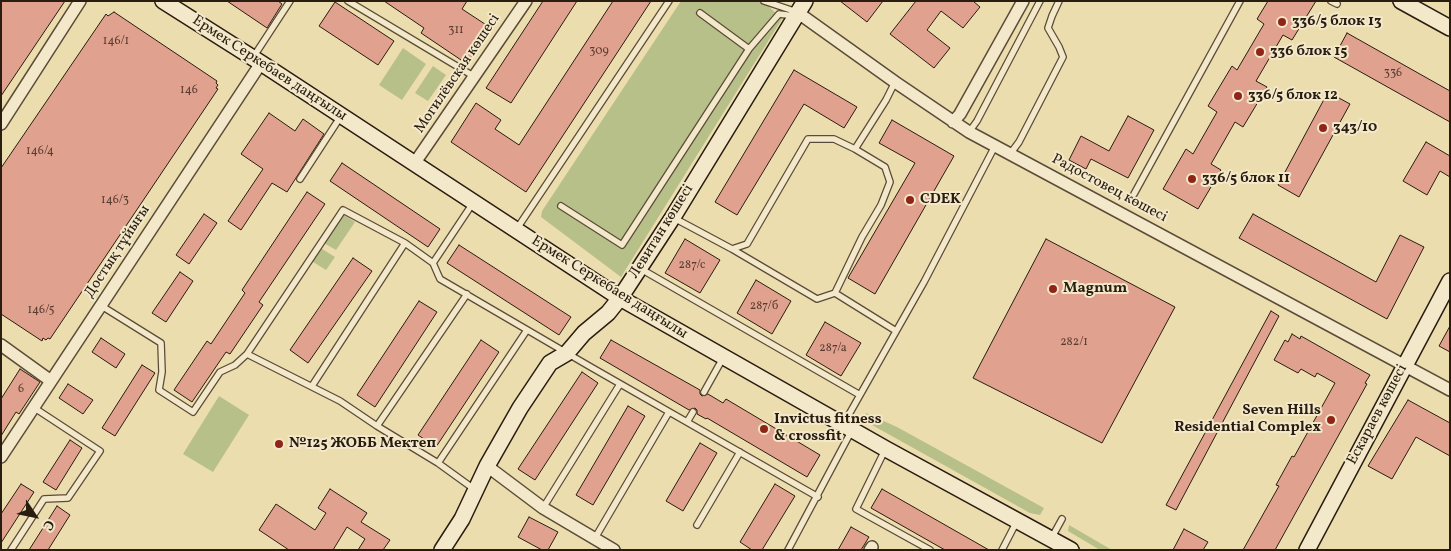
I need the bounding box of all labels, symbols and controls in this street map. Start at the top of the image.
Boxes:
street label: Могилёвская көшесі [411,11,505,137]
street label: Ермек Серкебаев даңғылы [188,12,350,126]
place label: 336/5 блок 13 [1292,13,1382,31]
marker: 336/5 блок 13 [1276,16,1288,28]
house number: 311 [448,24,464,38]
house number: 146/1 [103,35,129,49]
place label: 336 блок 15 [1270,43,1347,61]
house number: 309 [589,45,609,59]
marker: 336 блок 15 [1254,46,1266,58]
house number: 336 [1384,67,1402,81]
house number: 146 [180,84,198,98]
place label: 336/5 блок 12 [1248,87,1338,105]
marker: 336/5 блок 12 [1232,90,1244,102]
place label: 343/10 [1333,119,1377,137]
marker: 343/10 [1317,122,1329,134]
house number: 146/4 [26,145,54,159]
street label: Радостовец көшесі [1048,151,1170,227]
place label: 336/5 блок 11 [1202,170,1290,188]
marker: 336/5 блок 11 [1186,173,1198,185]
street label: Левитан көшесі [626,182,698,282]
place label: CDEK [920,191,961,209]
house number: 146/3 [101,194,129,208]
marker: CDEK [904,194,916,206]
street label: Достық тұйығы [81,202,155,302]
street label: Ермек Серкебаев даңғылы [528,232,690,344]
house number: 287/с [679,259,705,273]
place label: Magnum [1063,280,1127,298]
marker: Magnum [1047,283,1059,295]
house number: 287/б [750,300,778,314]
house number: 146/5 [27,304,55,318]
house number: 282/1 [1060,336,1088,350]
house number: 287/а [819,342,847,356]
street label: Ескараев көшесі [1344,362,1412,468]
house number: 6 [18,383,24,397]
place label: Seven Hills Residential Complex [1174,402,1321,437]
place label: Invictus fitness & crossfit [774,411,882,446]
marker: Seven Hills Residential Complex [1325,414,1337,426]
marker: Invictus fitness & crossfit [758,423,770,435]
place label: №125 ЖОББ Мектеп [289,435,436,453]
marker: №125 ЖОББ Мектеп [273,438,285,450]
north arrow [10,491,60,541]
text: С [37,516,58,534]

